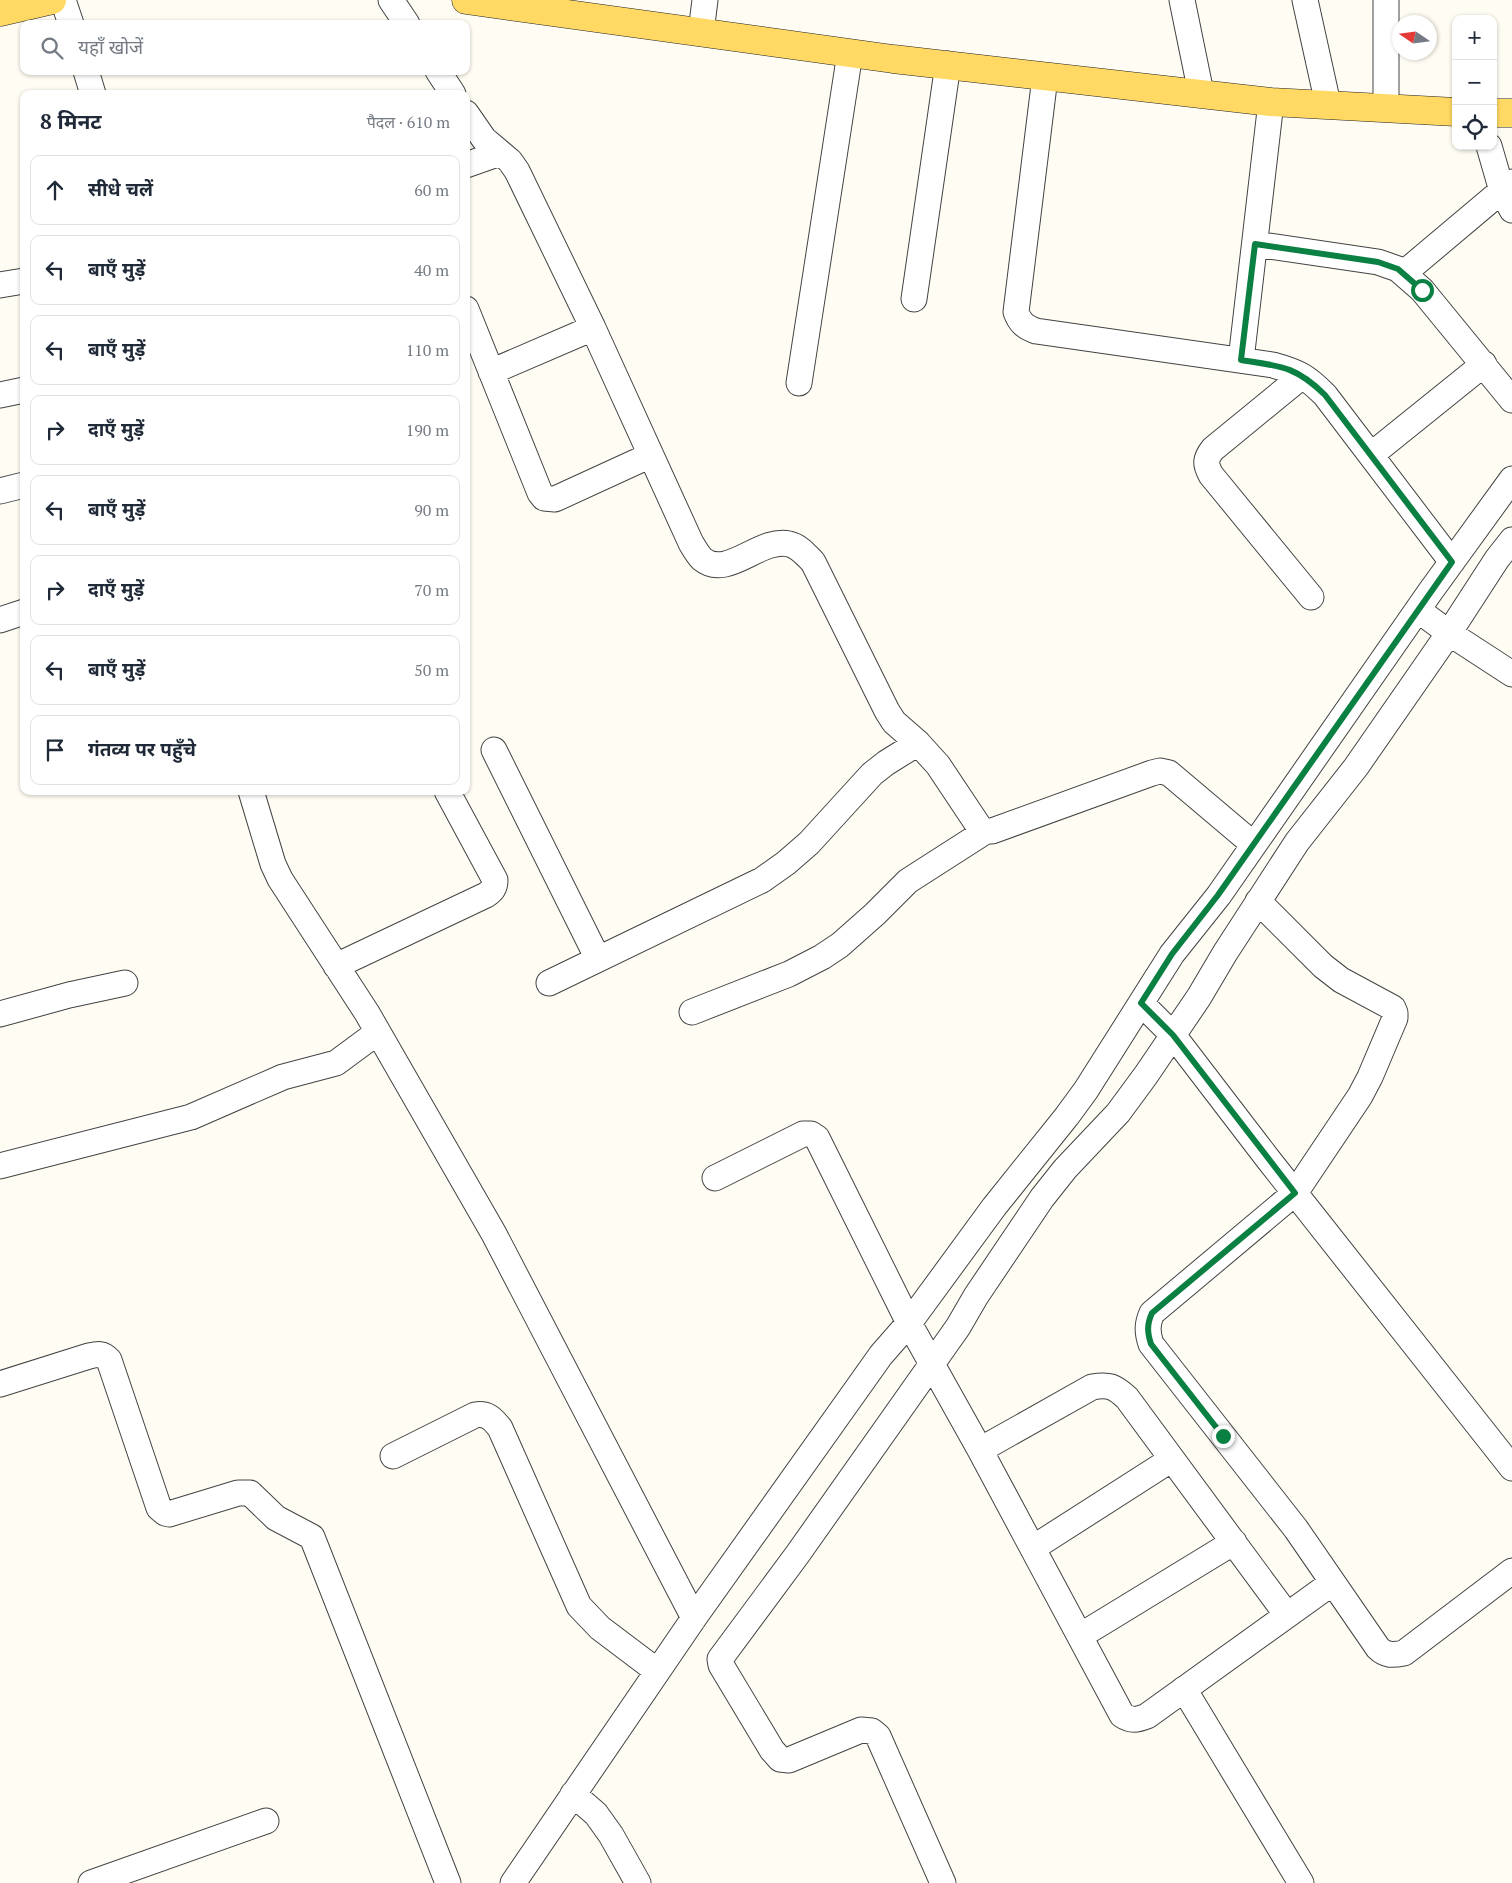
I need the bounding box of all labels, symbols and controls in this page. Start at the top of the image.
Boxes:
north arrow [1392,15,1437,60]
map controls [1452,15,1497,150]
button: + [1452,15,1497,60]
search box [20,20,470,75]
icon: search [38,34,66,62]
text: यहाँ खोजें [78,34,143,59]
button: − [1452,60,1497,105]
button: locate [1452,105,1497,150]
text: 8 मिनट [40,107,102,135]
text: पैदल · 610 m [367,111,450,133]
icon: ahead [41,176,69,204]
text: सीधे चलें [88,176,153,201]
text: 60 m [414,179,449,201]
icon: left [41,256,69,284]
text: बाएँ मुड़ें [88,256,145,281]
text: 40 m [414,259,449,281]
route start [1411,279,1434,302]
icon: left [41,336,69,364]
text: बाएँ मुड़ें [88,336,145,361]
text: 110 m [406,339,449,361]
icon: right [41,416,69,444]
text: दाएँ मुड़ें [88,416,144,441]
text: 190 m [406,419,449,441]
icon: left [41,496,69,524]
text: बाएँ मुड़ें [88,496,145,521]
text: 90 m [414,499,449,521]
icon: right [41,576,69,604]
text: दाएँ मुड़ें [88,576,144,601]
text: 70 m [414,579,449,601]
icon: left [41,656,69,684]
text: बाएँ मुड़ें [88,656,145,681]
text: 50 m [414,659,449,681]
icon: arrive [41,736,69,764]
text: गंतव्य पर पहुँचे [88,736,196,761]
route end [1212,1425,1235,1448]

